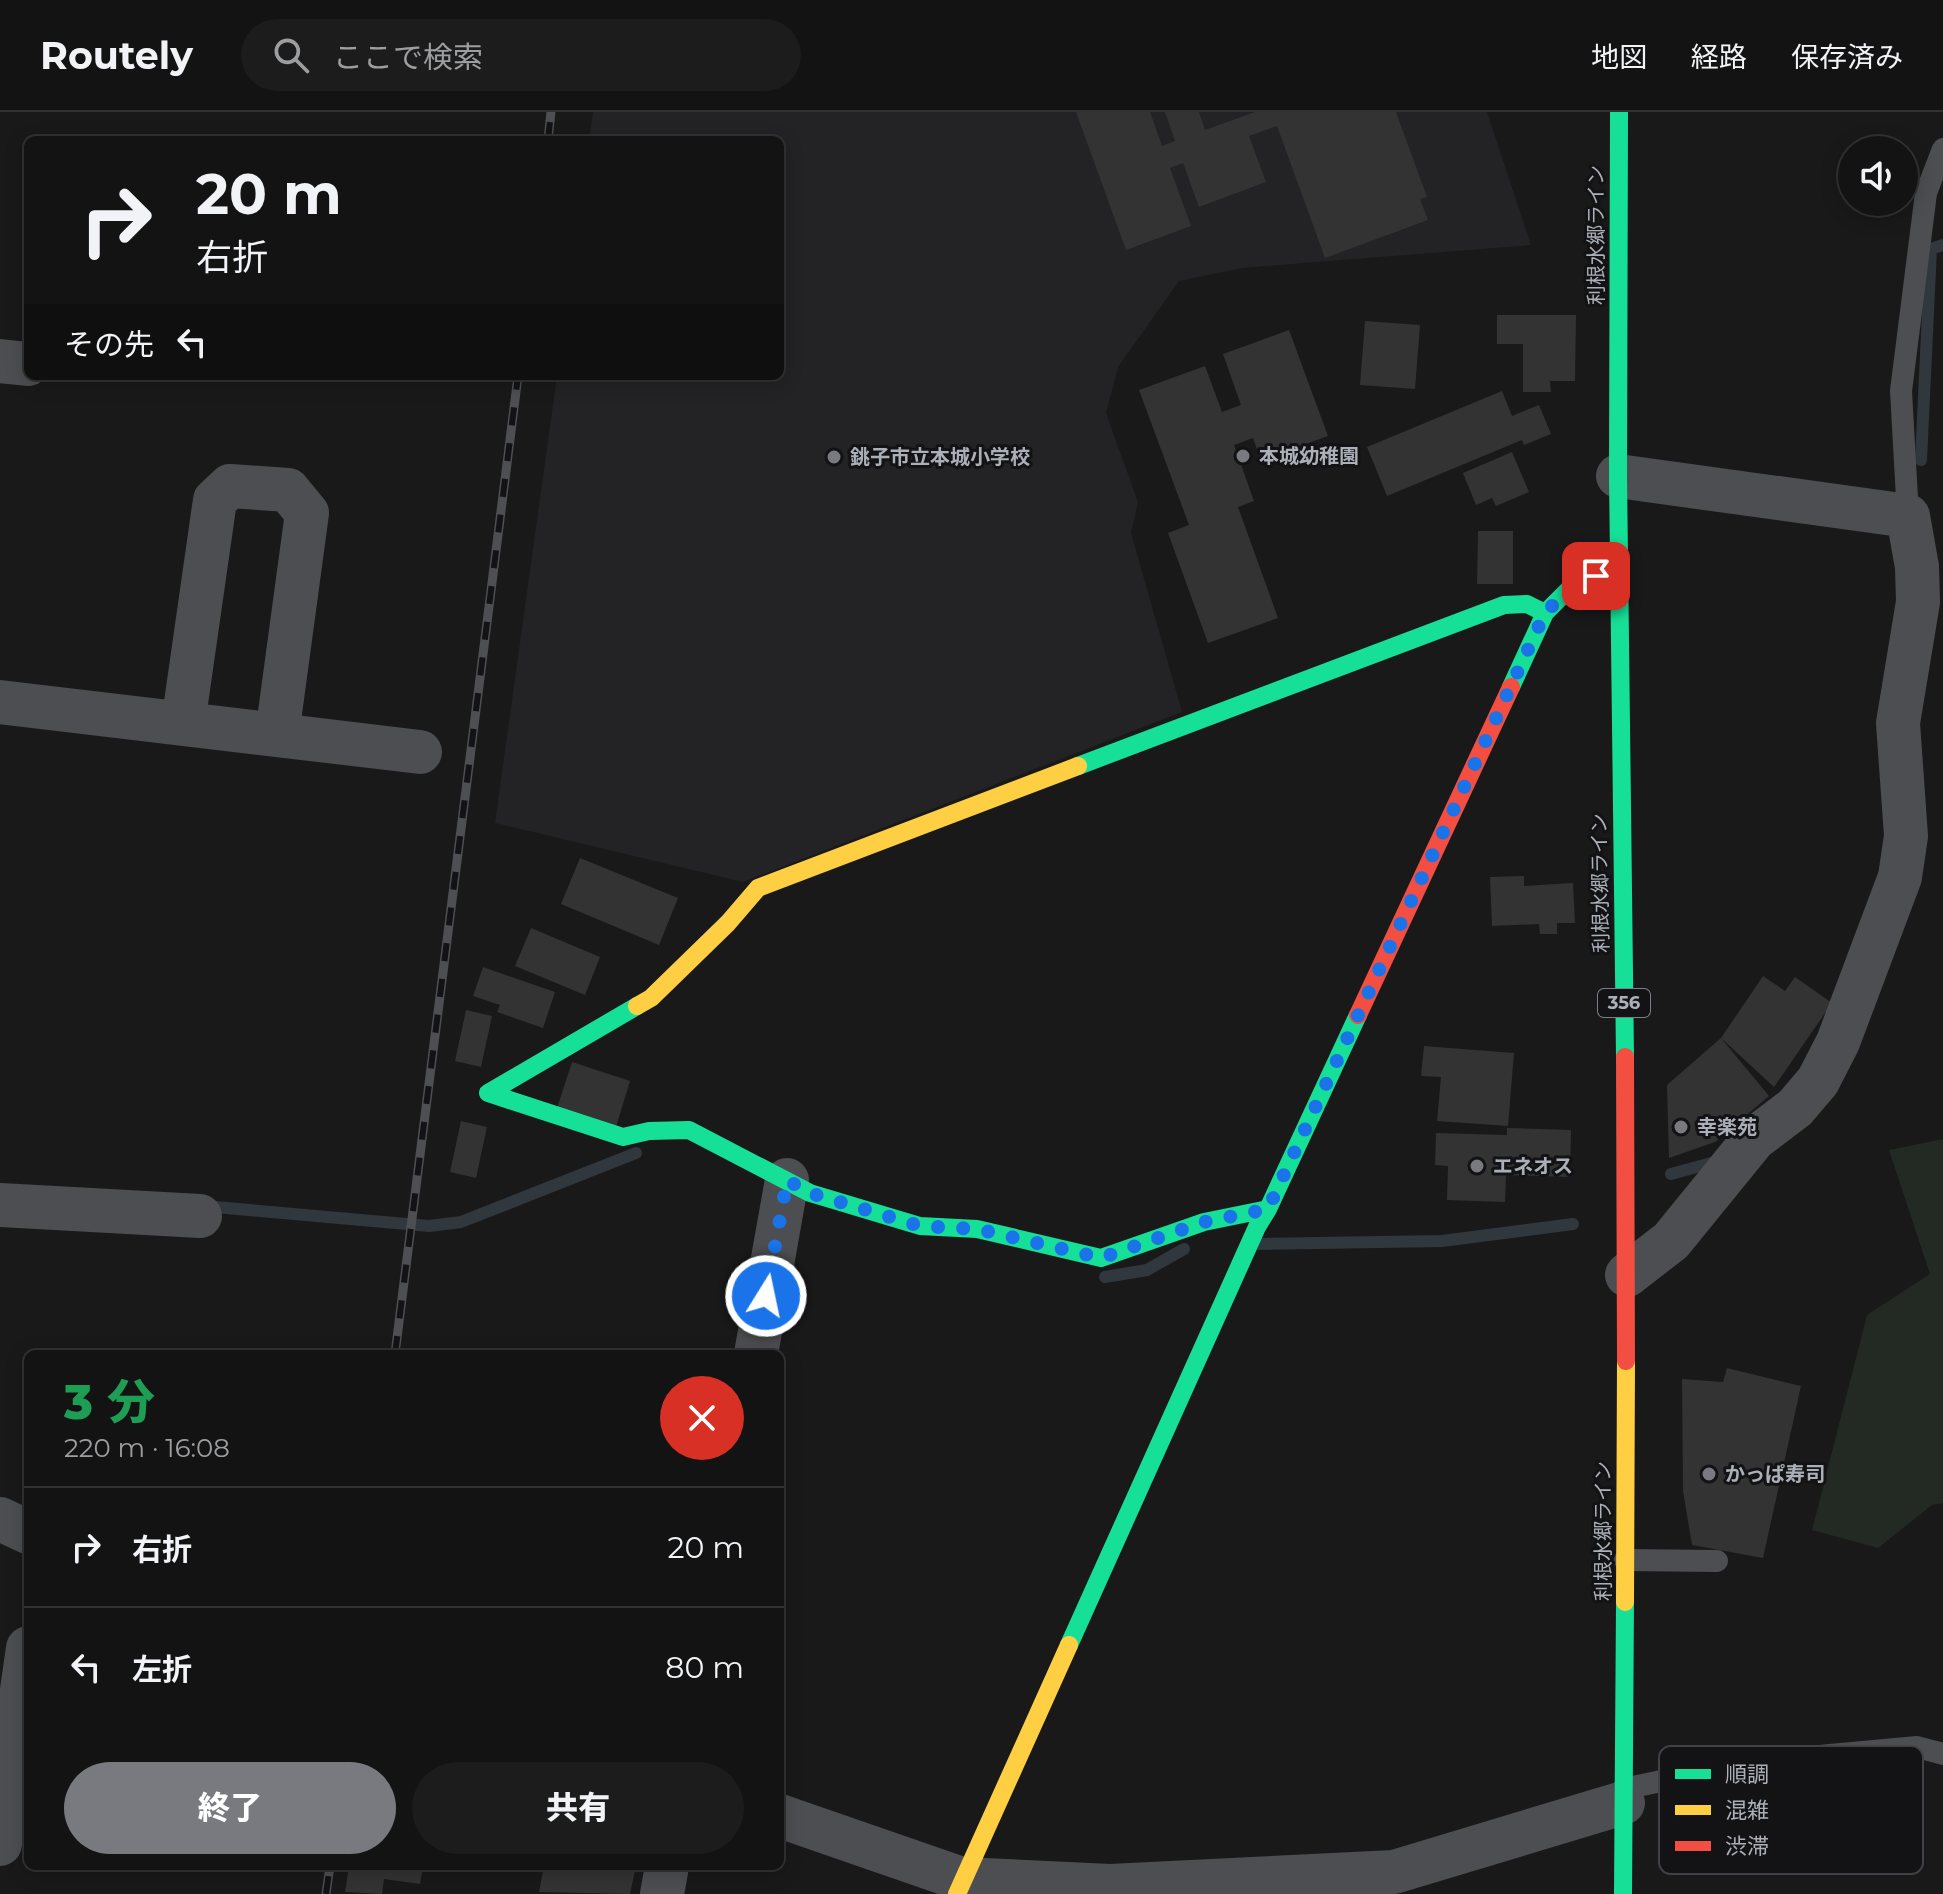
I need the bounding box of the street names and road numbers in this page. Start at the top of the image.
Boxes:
street label: 利根水郷ライン [1584,165,1608,305]
street label: 利根水郷ライン [1587,813,1613,953]
road number: 356 [1598,989,1650,1017]
street label: 利根水郷ライン [1591,1461,1615,1601]

